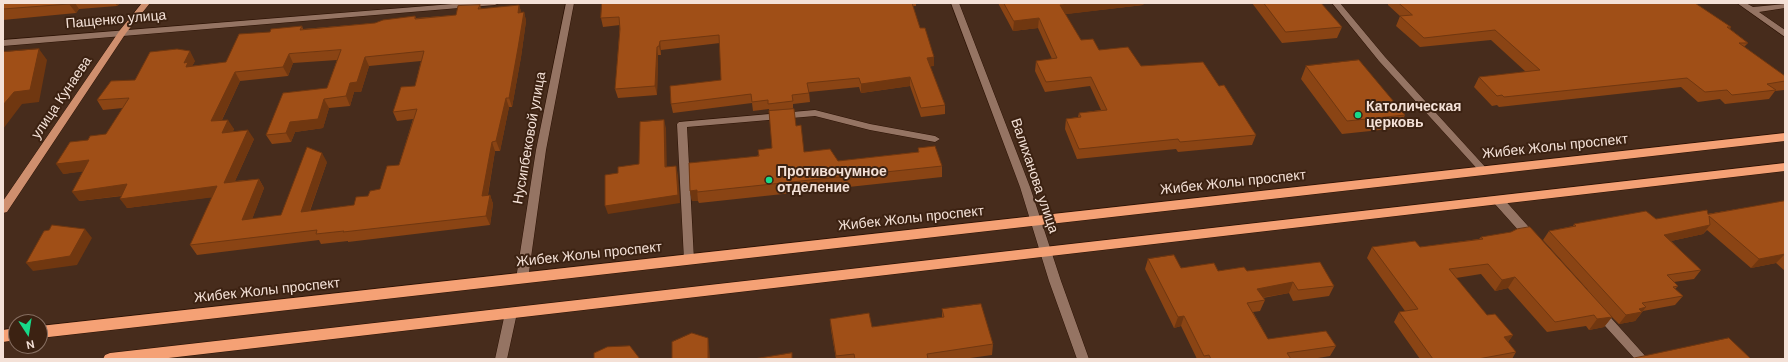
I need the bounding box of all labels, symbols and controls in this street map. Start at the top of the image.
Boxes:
street label: Пащенко улица [65,7,167,33]
street label: улица Кунаева [28,54,96,142]
street label: Нусипбековой улица [510,70,550,206]
place label: Католическая церковь [1366,99,1461,132]
marker: Католическая церковь [1353,110,1363,120]
street label: Валиханова улица [1006,116,1062,236]
street label: Жибек Жолы проспект [1481,131,1629,163]
place label: Противочумное отделение [777,164,887,196]
street label: Жибек Жолы проспект [1159,167,1307,199]
marker: Противочумное отделение [764,175,774,185]
street label: Жибек Жолы проспект [837,203,985,235]
street label: Жибек Жолы проспект [515,239,663,271]
street label: Жибек Жолы проспект [193,275,341,307]
north arrow [8,314,48,354]
text: N [25,337,36,352]

